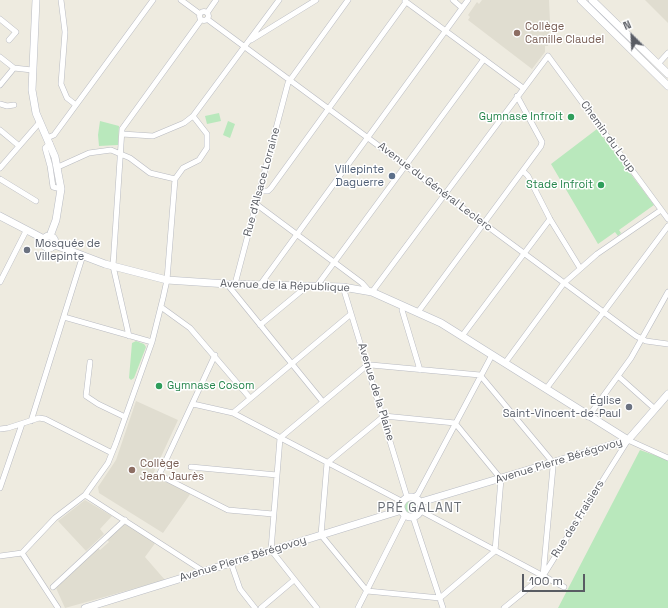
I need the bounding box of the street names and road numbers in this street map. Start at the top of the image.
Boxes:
street label: Chemin du Loup [578,99,638,175]
street label: Rue d'Alsace Lorraine [241,126,283,238]
street label: Avenue du Général Leclerc [375,140,495,234]
street label: Avenue de la République [220,277,350,295]
street label: Avenue de la Plaine [355,342,397,442]
street label: Avenue Pierre Bérégovoy [494,435,624,487]
street label: Rue des Fraisiers [549,478,607,560]
street label: Avenue Pierre Bérégovoy [178,533,308,585]

